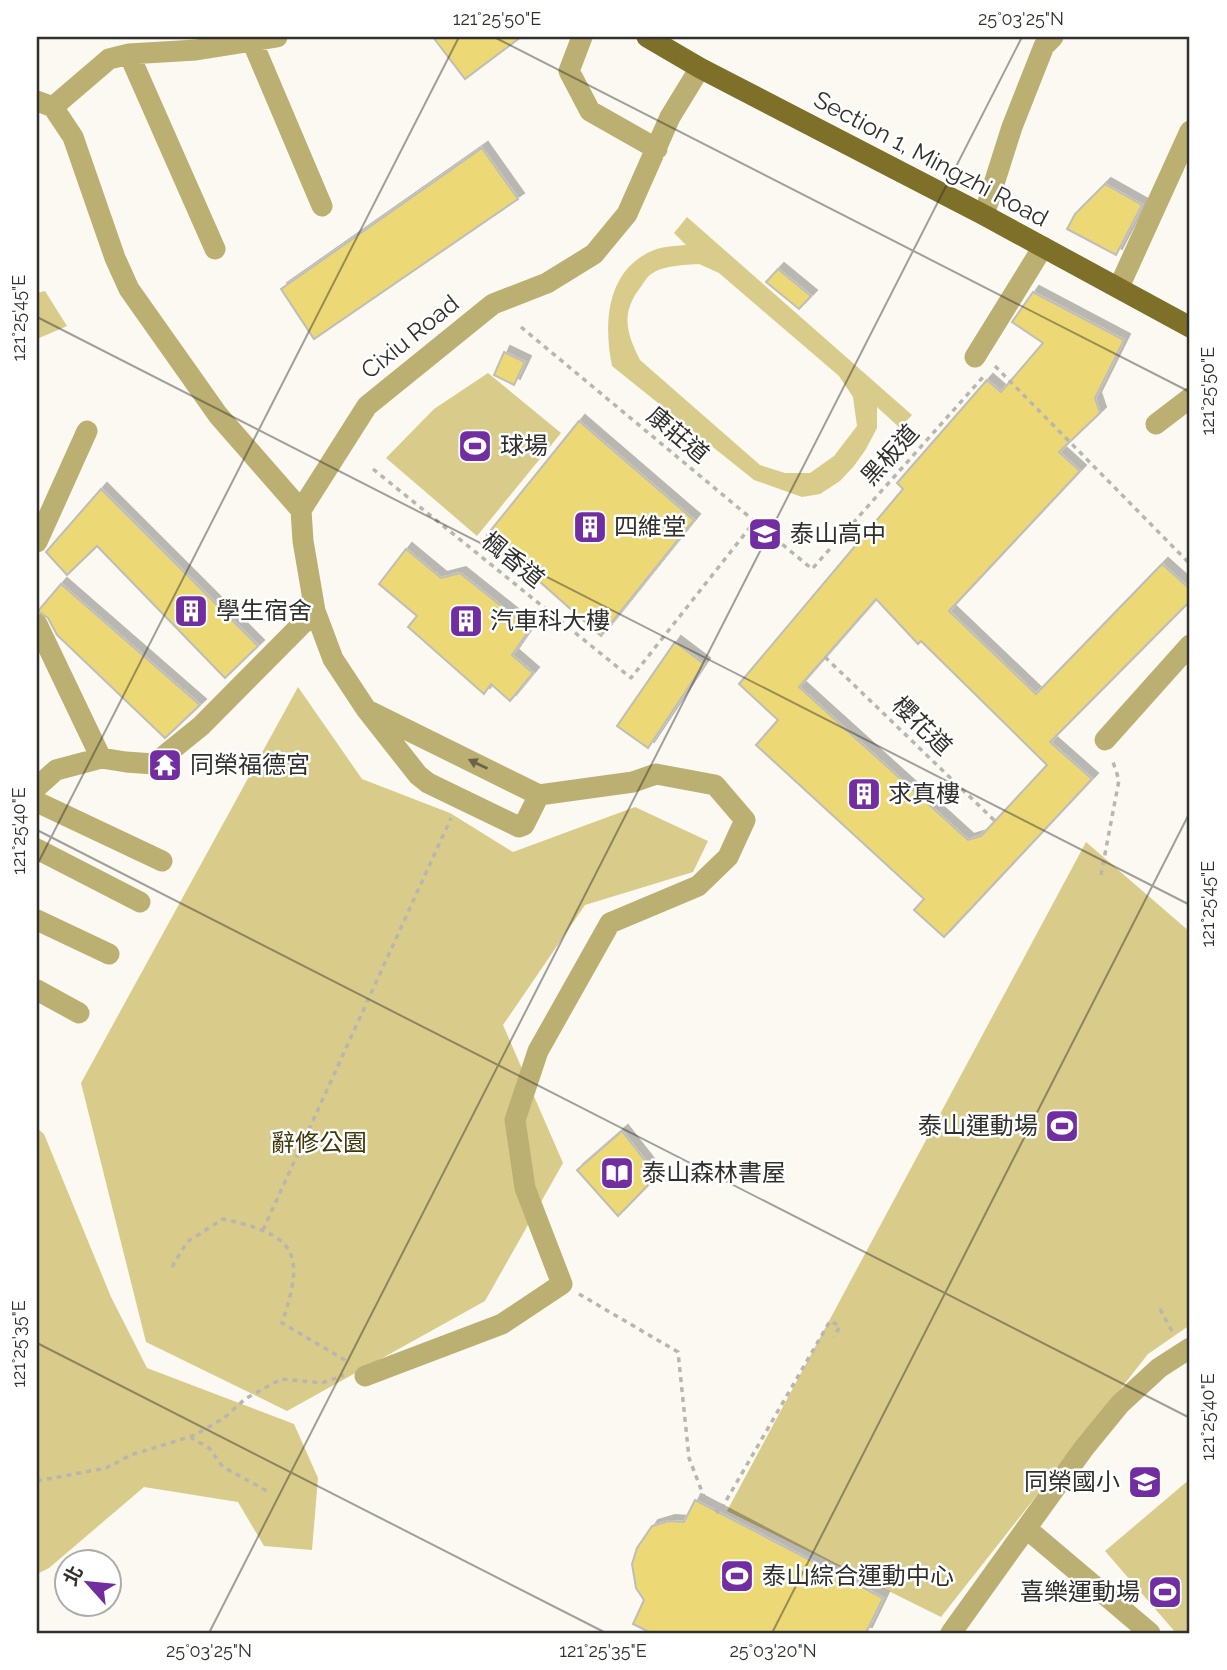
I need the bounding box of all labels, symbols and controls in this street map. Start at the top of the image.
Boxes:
text: 121°25'50"E [453,8,541,29]
text: 25°03'25"N [978,8,1064,29]
street label: Section 1, Mingzhi Road [809,84,1053,233]
text: 121°25'45"E [8,275,29,361]
street label: Cixiu Road [355,289,464,385]
text: 121°25'50"E [1197,347,1218,435]
street label: 康莊道 [641,400,715,469]
street label: 黑板道 [855,418,924,491]
sports icon: 球場 [456,427,494,465]
place label: 球場 [500,431,548,460]
building icon: 四維堂 [571,508,609,546]
place label: 四維堂 [614,512,686,541]
school or university icon: 泰山高中 [746,515,784,553]
place label: 泰山高中 [790,519,886,548]
street label: 楓香道 [476,526,550,594]
building icon: 學生宿舍 [172,592,210,630]
place label: 學生宿舍 [216,596,312,625]
building icon: 汽車科大樓 [447,602,485,640]
place label: 汽車科大樓 [490,606,610,635]
street label: 櫻花道 [886,690,958,761]
temple icon: 同榮福德宮 [146,746,184,784]
place label: 同榮福德宮 [190,750,310,779]
one-way arrow [468,759,488,770]
building icon: 求真樓 [845,775,883,813]
place label: 求真樓 [888,779,960,808]
text: 121°25'40"E [8,787,29,875]
text: 121°25'45"E [1197,861,1218,947]
sports icon: 泰山運動場 [1043,1107,1081,1145]
place label: 泰山運動場 [918,1111,1038,1140]
park label: 辭修公園 [271,1128,367,1157]
library icon: 泰山森林書屋 [598,1154,636,1192]
place label: 泰山森林書屋 [642,1158,786,1187]
text: 121°25'35"E [8,1300,29,1388]
text: 121°25'40"E [1197,1373,1218,1461]
school or university icon: 同榮國小 [1126,1463,1164,1501]
place label: 同榮國小 [1024,1467,1120,1496]
north arrow [52,1548,122,1618]
sports icon: 泰山綜合運動中心 [718,1557,756,1595]
place label: 泰山綜合運動中心 [762,1561,954,1590]
text: 北 [59,1562,87,1589]
sports icon: 喜樂運動場 [1146,1573,1184,1611]
place label: 喜樂運動場 [1020,1577,1140,1606]
text: 25°03'25"N [166,1640,252,1661]
text: 121°25'35"E [559,1640,647,1661]
text: 25°03'20"N [729,1640,817,1661]

